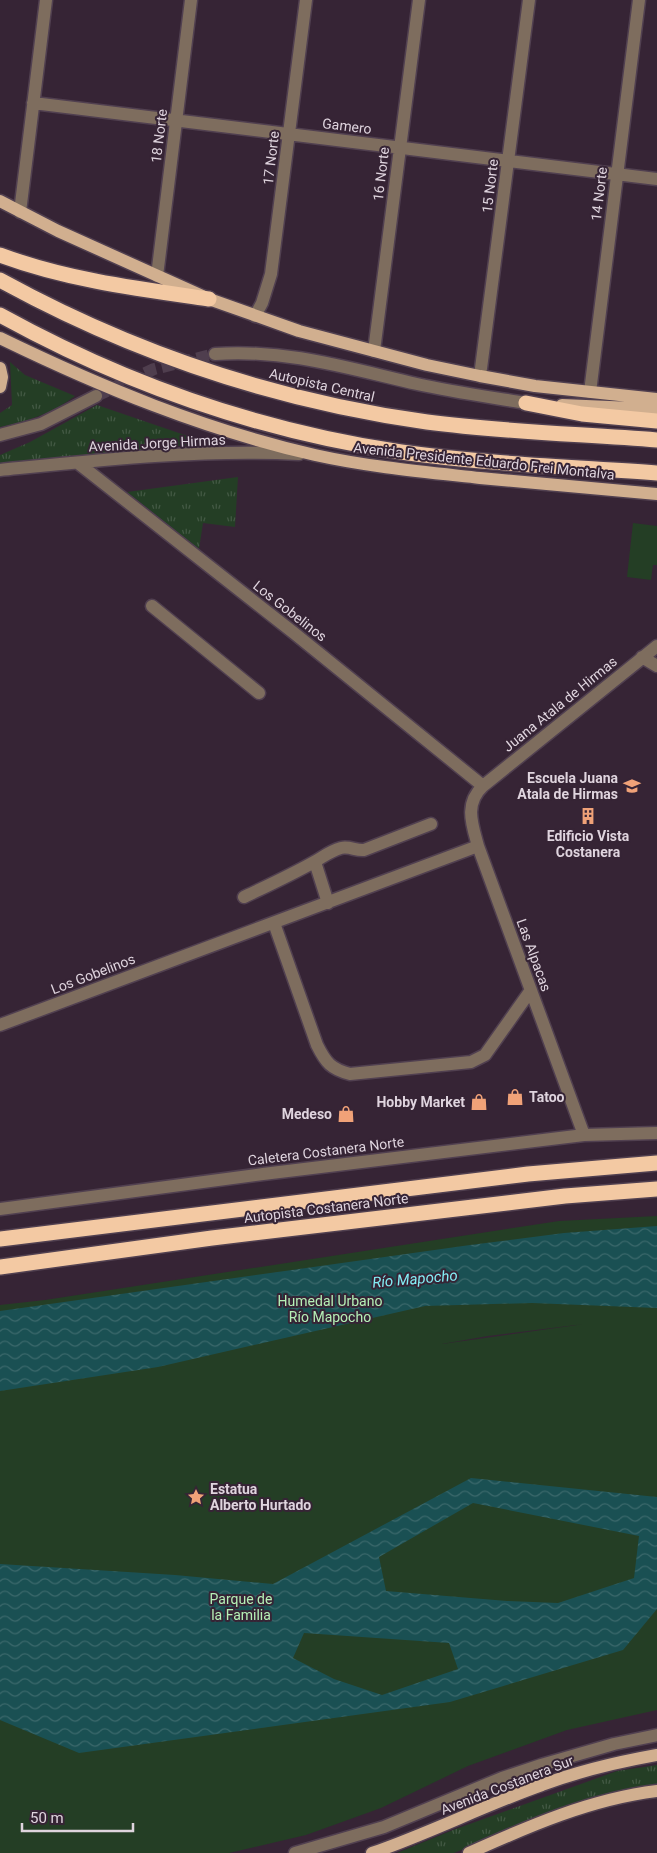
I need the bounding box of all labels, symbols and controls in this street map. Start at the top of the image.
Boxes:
street label: 18 Norte [148,108,170,164]
street label: Gamero [321,115,373,137]
street label: 17 Norte [260,130,282,186]
street label: 16 Norte [370,146,392,202]
street label: 15 Norte [479,158,501,214]
street label: 14 Norte [588,166,610,222]
street label: Autopista Central [268,365,376,405]
street label: Avenida Jorge Hirmas [88,431,226,455]
street label: Avenida Presidente Eduardo Frei Montalva [353,439,615,483]
street label: Los Gobelinos [250,577,330,645]
street label: Juana Atala de Hirmas [500,653,620,755]
place label: Escuela Juana Atala de Hirmas [517,770,619,802]
school or university icon: Escuela Juana Atala de Hirmas [622,776,642,796]
building icon: Edificio Vista Costanera [578,806,598,826]
place label: Edificio Vista Costanera [547,828,630,860]
street label: Las Alpacas [513,917,555,993]
street label: Los Gobelinos [49,951,137,997]
shop icon: Tatoo [505,1087,525,1107]
place label: Tatoo [529,1089,565,1105]
shop icon: Hobby Market [469,1092,489,1112]
place label: Hobby Market [376,1094,465,1110]
shop icon: Medeso [336,1104,356,1124]
place label: Medeso [282,1106,332,1122]
street label: Caletera Costanera Norte [247,1133,405,1169]
street label: Autopista Costanera Norte [243,1190,409,1226]
water label: Río Mapocho [372,1266,458,1292]
park label: Humedal Urbano Río Mapocho [278,1293,382,1325]
place label: Estatua Alberto Hurtado [210,1481,311,1513]
place icon: Estatua Alberto Hurtado [186,1487,206,1507]
park label: Parque de la Familia [210,1591,272,1623]
street label: Avenida Costanera Sur [438,1752,576,1818]
scale bar [22,1800,134,1832]
text: 50 m [30,1809,64,1827]

